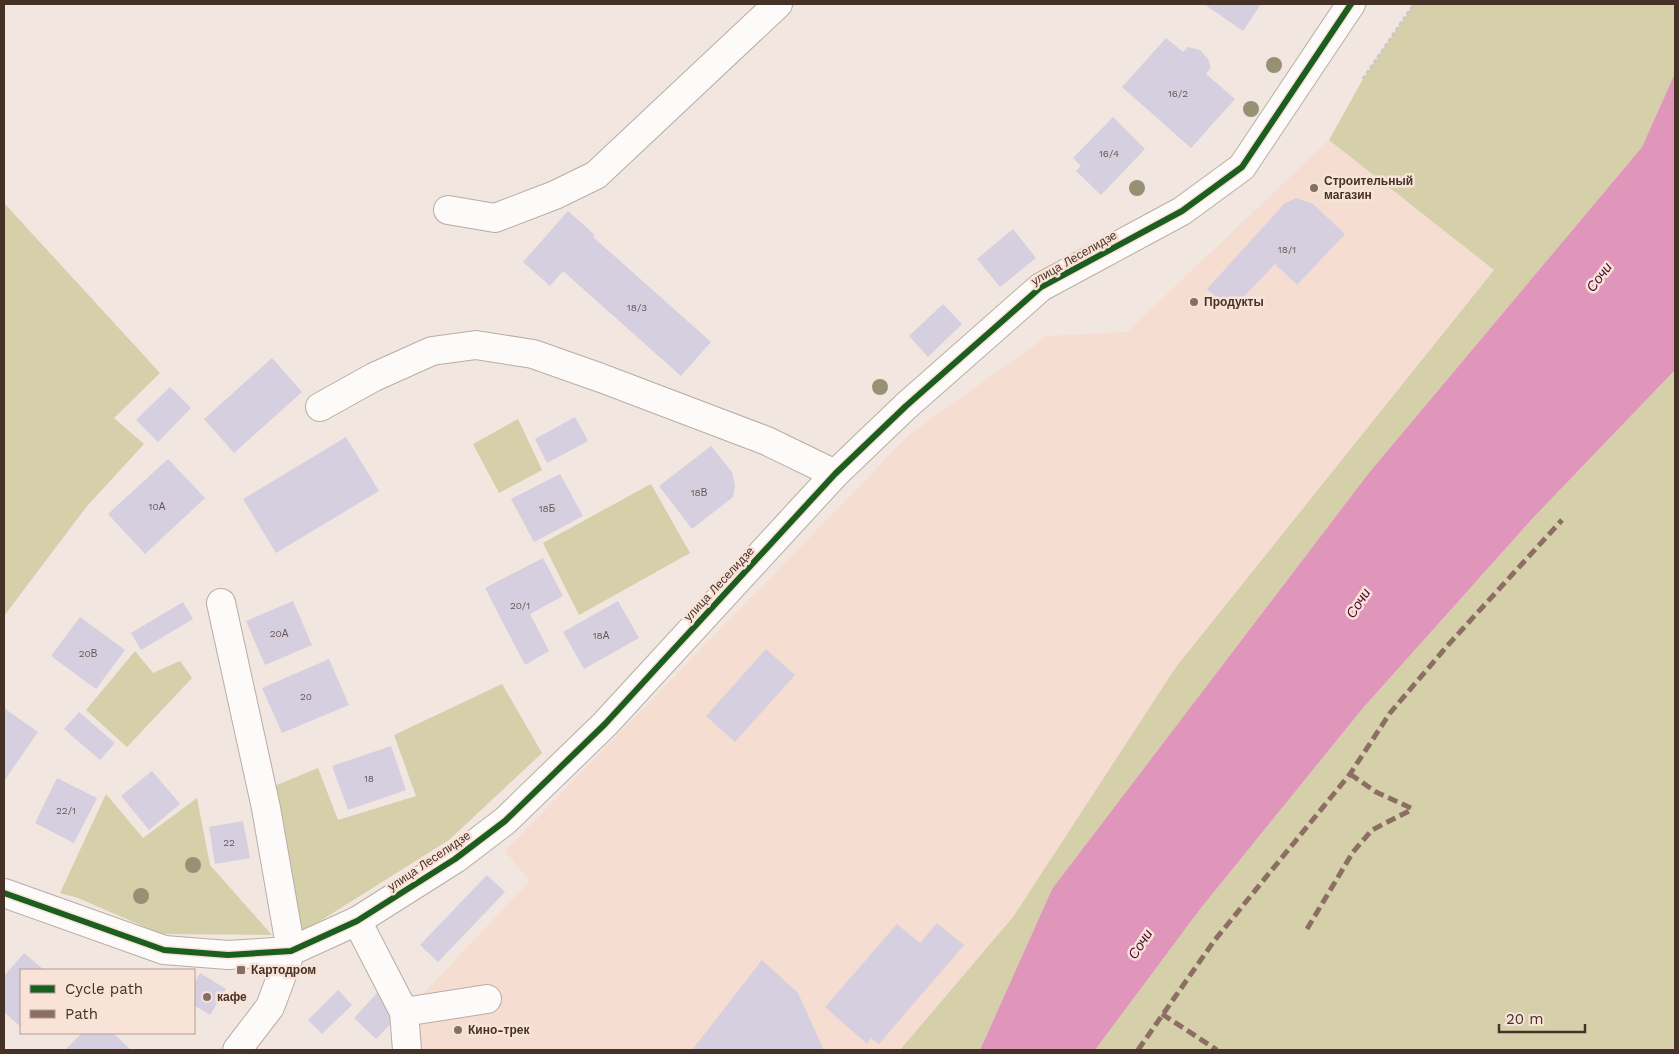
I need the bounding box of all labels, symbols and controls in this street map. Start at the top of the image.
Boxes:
house number: 16/2 [1168,88,1188,99]
house number: 16/4 [1099,148,1119,159]
place label: Строительный магазин [1324,174,1413,202]
marker: Строительный магазин [1308,182,1320,194]
street label: улица Леселидзе [1029,228,1120,288]
house number: 18/1 [1278,244,1296,255]
water label: Сочи [1583,259,1615,295]
place label: Продукты [1204,295,1264,309]
marker: Продукты [1188,296,1200,308]
house number: 18/3 [627,302,647,313]
house number: 18В [691,487,708,498]
house number: 10А [149,501,166,512]
house number: 18Б [539,503,556,514]
street label: улица Леселидзе [681,544,757,624]
water label: Сочи [1342,585,1374,621]
house number: 20/1 [510,600,530,611]
house number: 20А [270,628,289,639]
house number: 18А [593,630,610,641]
house number: 20В [79,648,98,659]
house number: 20 [300,691,312,702]
house number: 18 [364,773,374,784]
house number: 22/1 [56,805,76,816]
street label: улица Леселидзе [385,828,473,894]
house number: 22 [223,837,235,848]
water label: Сочи [1124,926,1156,962]
place label: Картодром [251,963,316,977]
marker: Картодром [235,964,247,976]
legend [20,969,195,1034]
text: Cycle path [65,980,143,998]
place label: кафе [217,990,247,1004]
marker: кафе [201,991,213,1003]
scale bar [1499,1002,1585,1034]
text: Path [65,1005,98,1023]
text: 20 m [1506,1010,1544,1028]
place label: Кино-трек [468,1023,530,1037]
marker: Кино-трек [452,1024,464,1036]

